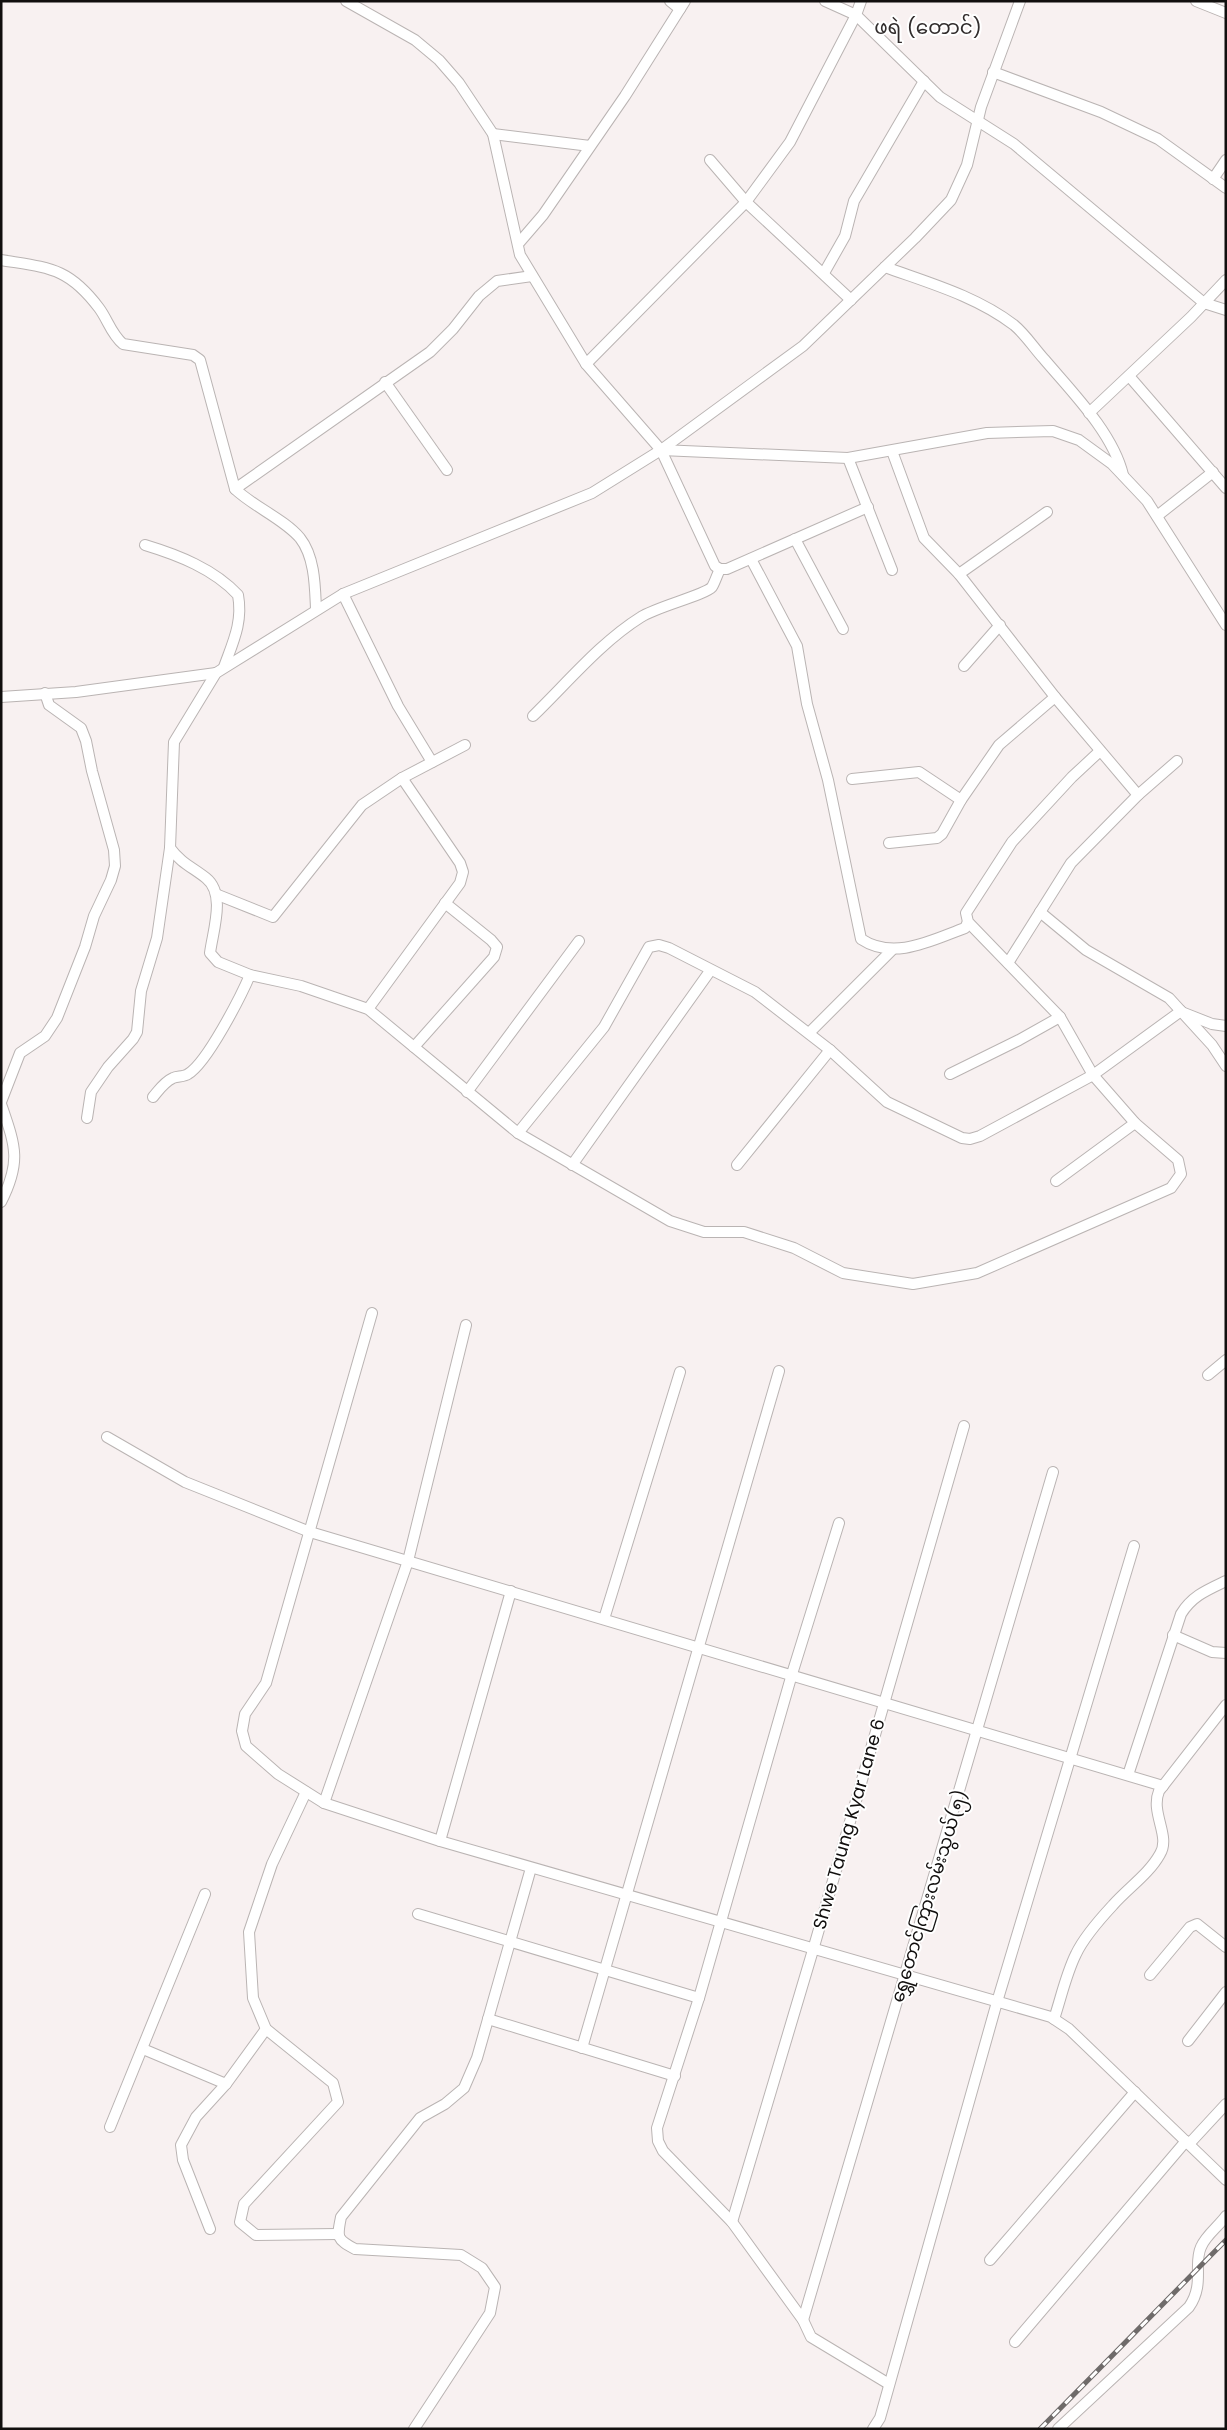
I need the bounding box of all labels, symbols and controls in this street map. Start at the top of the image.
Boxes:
district label: ဖရဲ (တောင်) [874,13,982,43]
street label: Shwe Taung Kyar Lane 6 [806,1716,891,1932]
street label: ရွှေတောင်ကြားလမ်းသွယ်(၅) [884,1786,976,2006]

